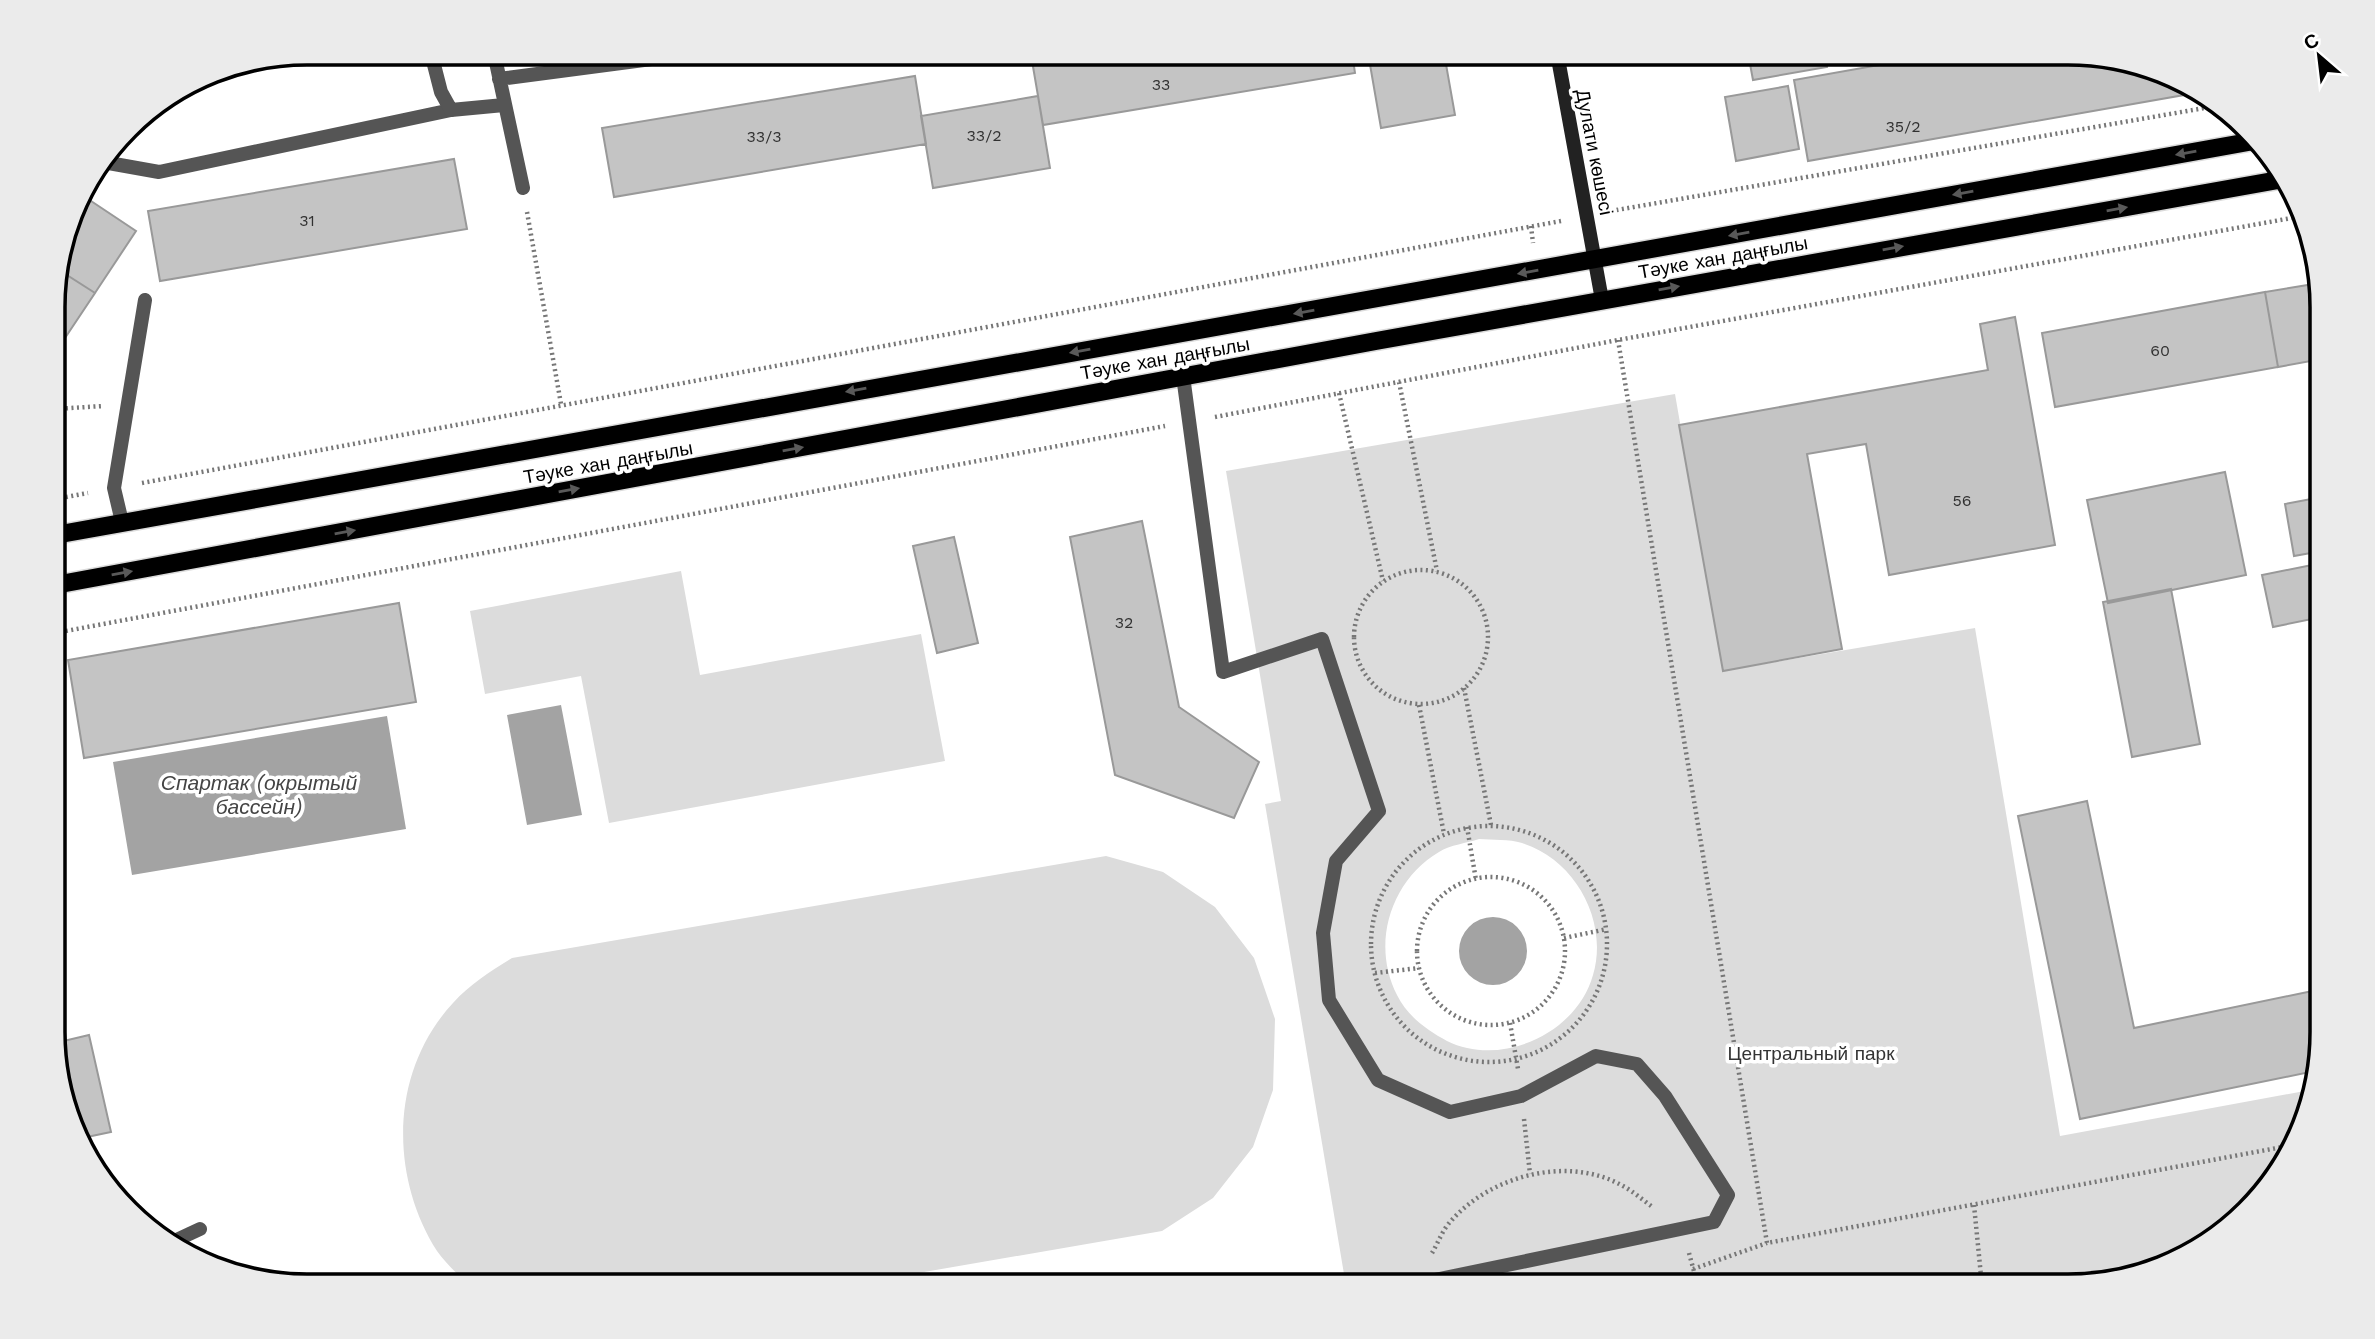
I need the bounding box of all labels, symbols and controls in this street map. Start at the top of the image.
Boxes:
north arrow [2284,21,2354,91]
text: С [2300,28,2323,55]
house number: 33 [1152,75,1170,94]
street label: Дулати көшесі [1571,87,1618,217]
house number: 35/2 [1886,117,1920,136]
house number: 33/2 [967,126,1001,145]
house number: 33/3 [747,127,781,146]
one-way arrow [2175,148,2197,159]
one-way arrow [1952,188,1974,199]
one-way arrow [2106,203,2128,214]
house number: 31 [299,211,315,230]
one-way arrow [1728,228,1750,239]
street label: Тәуке хан даңғылы [1637,231,1810,284]
one-way arrow [1882,242,1904,253]
one-way arrow [1517,267,1539,278]
one-way arrow [1658,282,1680,293]
one-way arrow [1293,307,1315,318]
street label: Тәуке хан даңғылы [1079,332,1252,385]
house number: 60 [2150,341,2170,360]
one-way arrow [1069,346,1091,357]
one-way arrow [845,385,867,396]
street label: Тәуке хан даңғылы [522,436,695,489]
one-way arrow [782,443,804,454]
one-way arrow [558,484,580,495]
house number: 56 [1952,491,1972,510]
one-way arrow [334,526,356,537]
one-way arrow [111,567,133,578]
house number: 32 [1115,613,1133,632]
water label: Спартак (окрытый бассейн) [161,770,358,819]
park label: Центральный парк [1728,1042,1895,1065]

